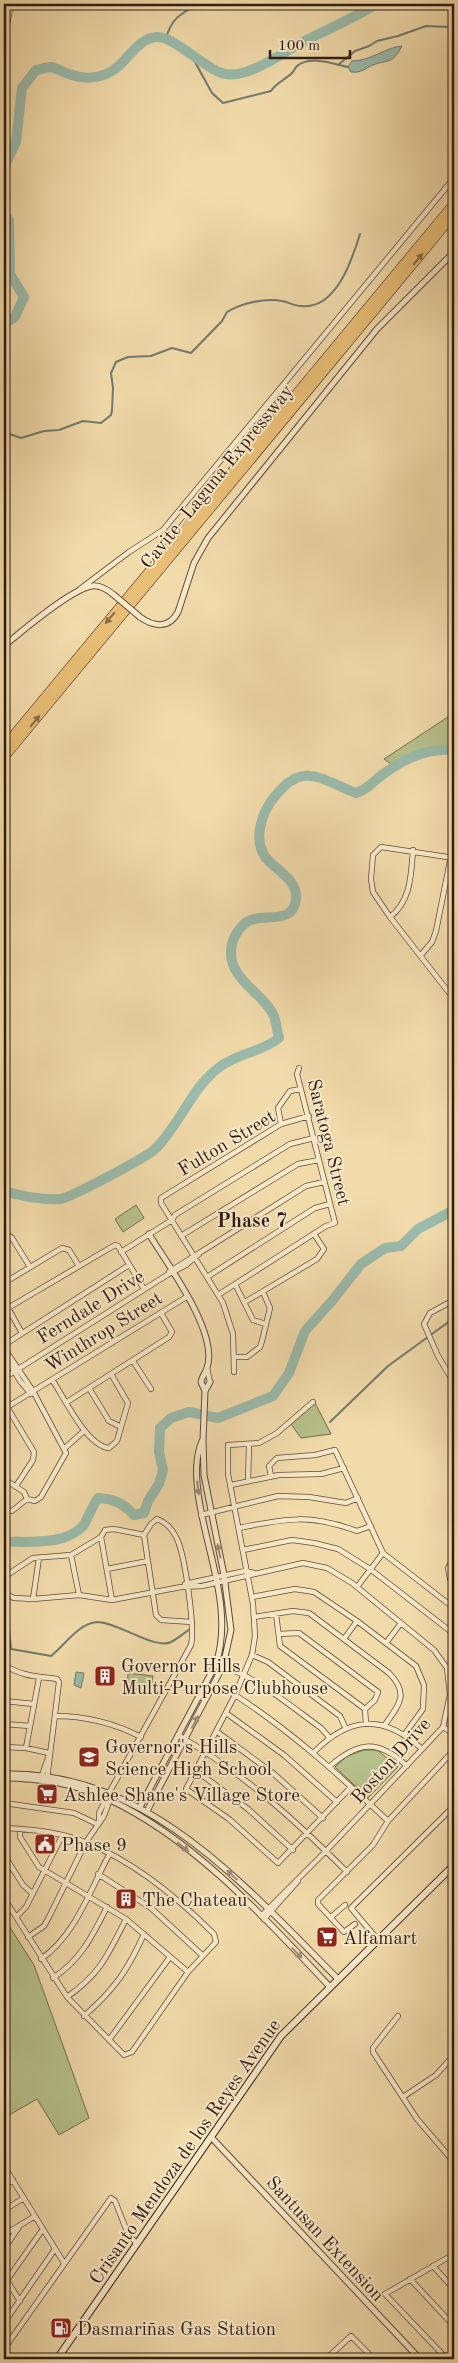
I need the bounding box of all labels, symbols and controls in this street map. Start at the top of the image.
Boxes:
scale bar [270,28,350,60]
text: 100 m [278,39,320,54]
one-way arrow [412,253,423,266]
street label: Cavite–Laguna Expressway [138,382,298,573]
one-way arrow [105,611,116,624]
one-way arrow [29,715,40,727]
street label: Saratoga Street [303,1077,352,1208]
street label: Fulton Street [175,1108,279,1181]
district label: Phase 7 [217,1212,287,1232]
street label: Ferndale Drive [34,1268,148,1349]
street label: Winthrop Street [42,1289,166,1377]
one-way arrow [194,1480,202,1496]
one-way arrow [215,1543,223,1558]
place label: Governor Hills Multi-Purpose Clubhouse [121,1658,328,1699]
building icon: Governor Hills Multi-Purpose Clubhouse [93,1664,117,1688]
one-way arrow [191,1715,199,1729]
street label: Boston Drive [349,1715,435,1808]
place label: Governor's Hills Science High School [105,1739,272,1780]
school or university icon: Governor's Hills Science High School [77,1745,101,1769]
supermarket icon: Ashlee Shane's Village Store [35,1782,59,1806]
place label: Ashlee Shane's Village Store [63,1787,300,1806]
public building icon: Phase 9 [33,1832,57,1856]
place label: Phase 9 [61,1837,127,1856]
one-way arrow [176,1841,189,1852]
one-way arrow [226,1869,238,1881]
building icon: The Chateau [114,1887,138,1911]
place label: The Chateau [142,1892,247,1911]
supermarket icon: Alfamart [315,1925,339,1949]
place label: Alfamart [343,1930,417,1949]
one-way arrow [291,1946,303,1958]
street label: Crisanto Mendoza de los Reyes Avenue [87,2017,285,2288]
street label: Santusan Extension [262,2174,387,2306]
fuel station icon: Dasmariñas Gas Station [49,2316,73,2340]
place label: Dasmariñas Gas Station [77,2321,276,2340]

